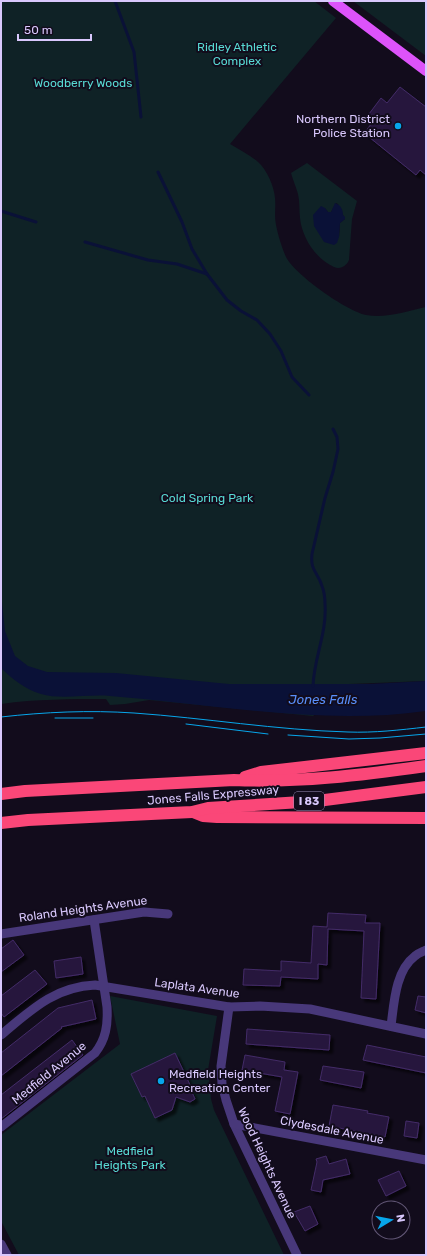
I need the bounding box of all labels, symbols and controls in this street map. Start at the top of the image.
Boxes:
scale bar [18,16,91,42]
text: 50 m [24,23,52,37]
park label: Ridley Athletic Complex [197,40,277,68]
park label: Woodberry Woods [34,76,132,90]
place label: Northern District Police Station [296,112,390,140]
marker: Northern District Police Station [393,121,403,131]
park label: Cold Spring Park [161,491,254,505]
water label: Jones Falls [289,692,358,707]
street label: Jones Falls Expressway [146,782,280,808]
road number: I 83 [294,792,324,810]
street label: Roland Heights Avenue [18,893,148,925]
street label: Laplata Avenue [153,975,241,1001]
street label: Medfield Avenue [9,1039,89,1107]
place label: Medfield Heights Recreation Center [169,1067,271,1095]
marker: Medfield Heights Recreation Center [156,1076,166,1086]
street label: Wood Heights Avenue [235,1105,299,1221]
street label: Clydesdale Avenue [279,1113,385,1147]
park label: Medfield Heights Park [94,1144,166,1172]
north arrow [371,1200,411,1240]
text: N [393,1213,407,1223]

